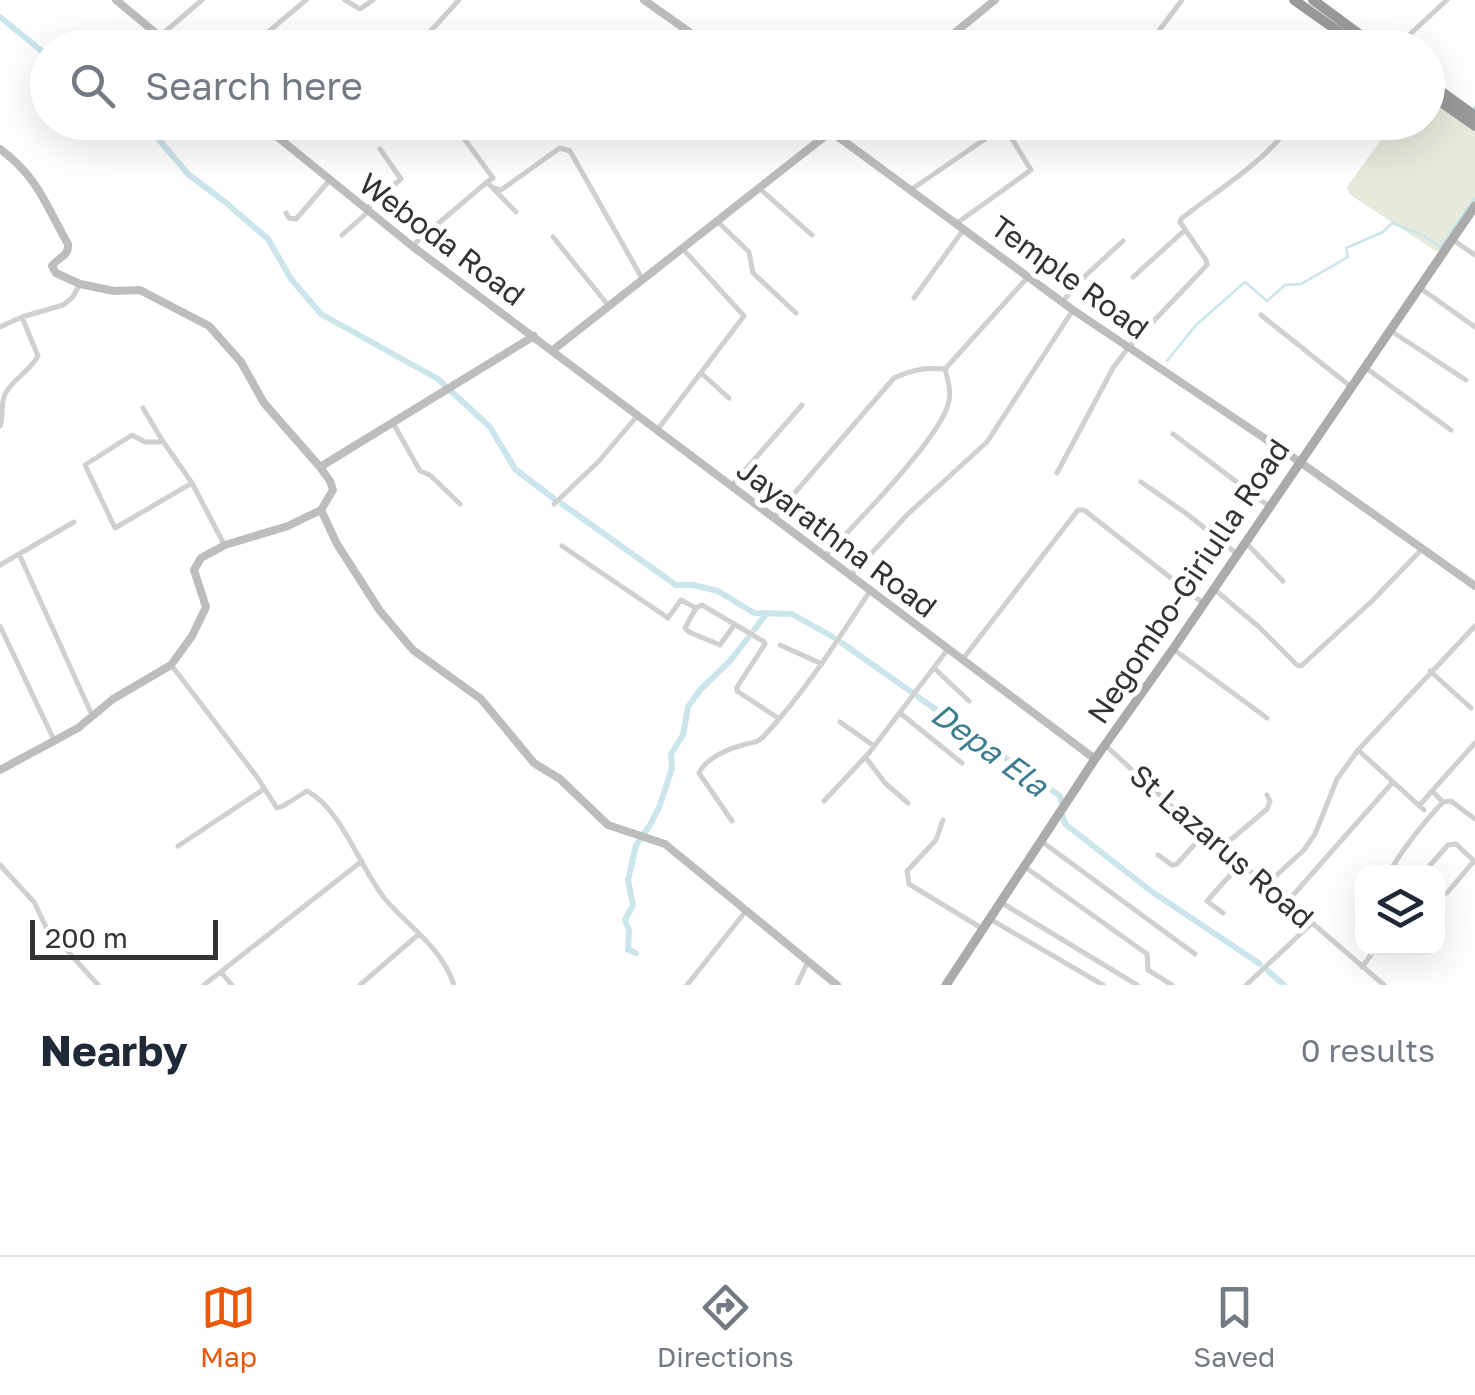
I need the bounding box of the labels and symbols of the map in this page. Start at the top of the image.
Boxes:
street label: Weboda Road [352,165,532,313]
street label: Temple Road [984,208,1156,346]
street label: Negombo-Giriulla Road [1079,432,1297,730]
street label: Jayarathna Road [730,451,944,625]
water label: Depa Ela [924,694,1057,805]
street label: St Lazarus Road [1123,756,1321,936]
scale bar [30,915,218,960]

